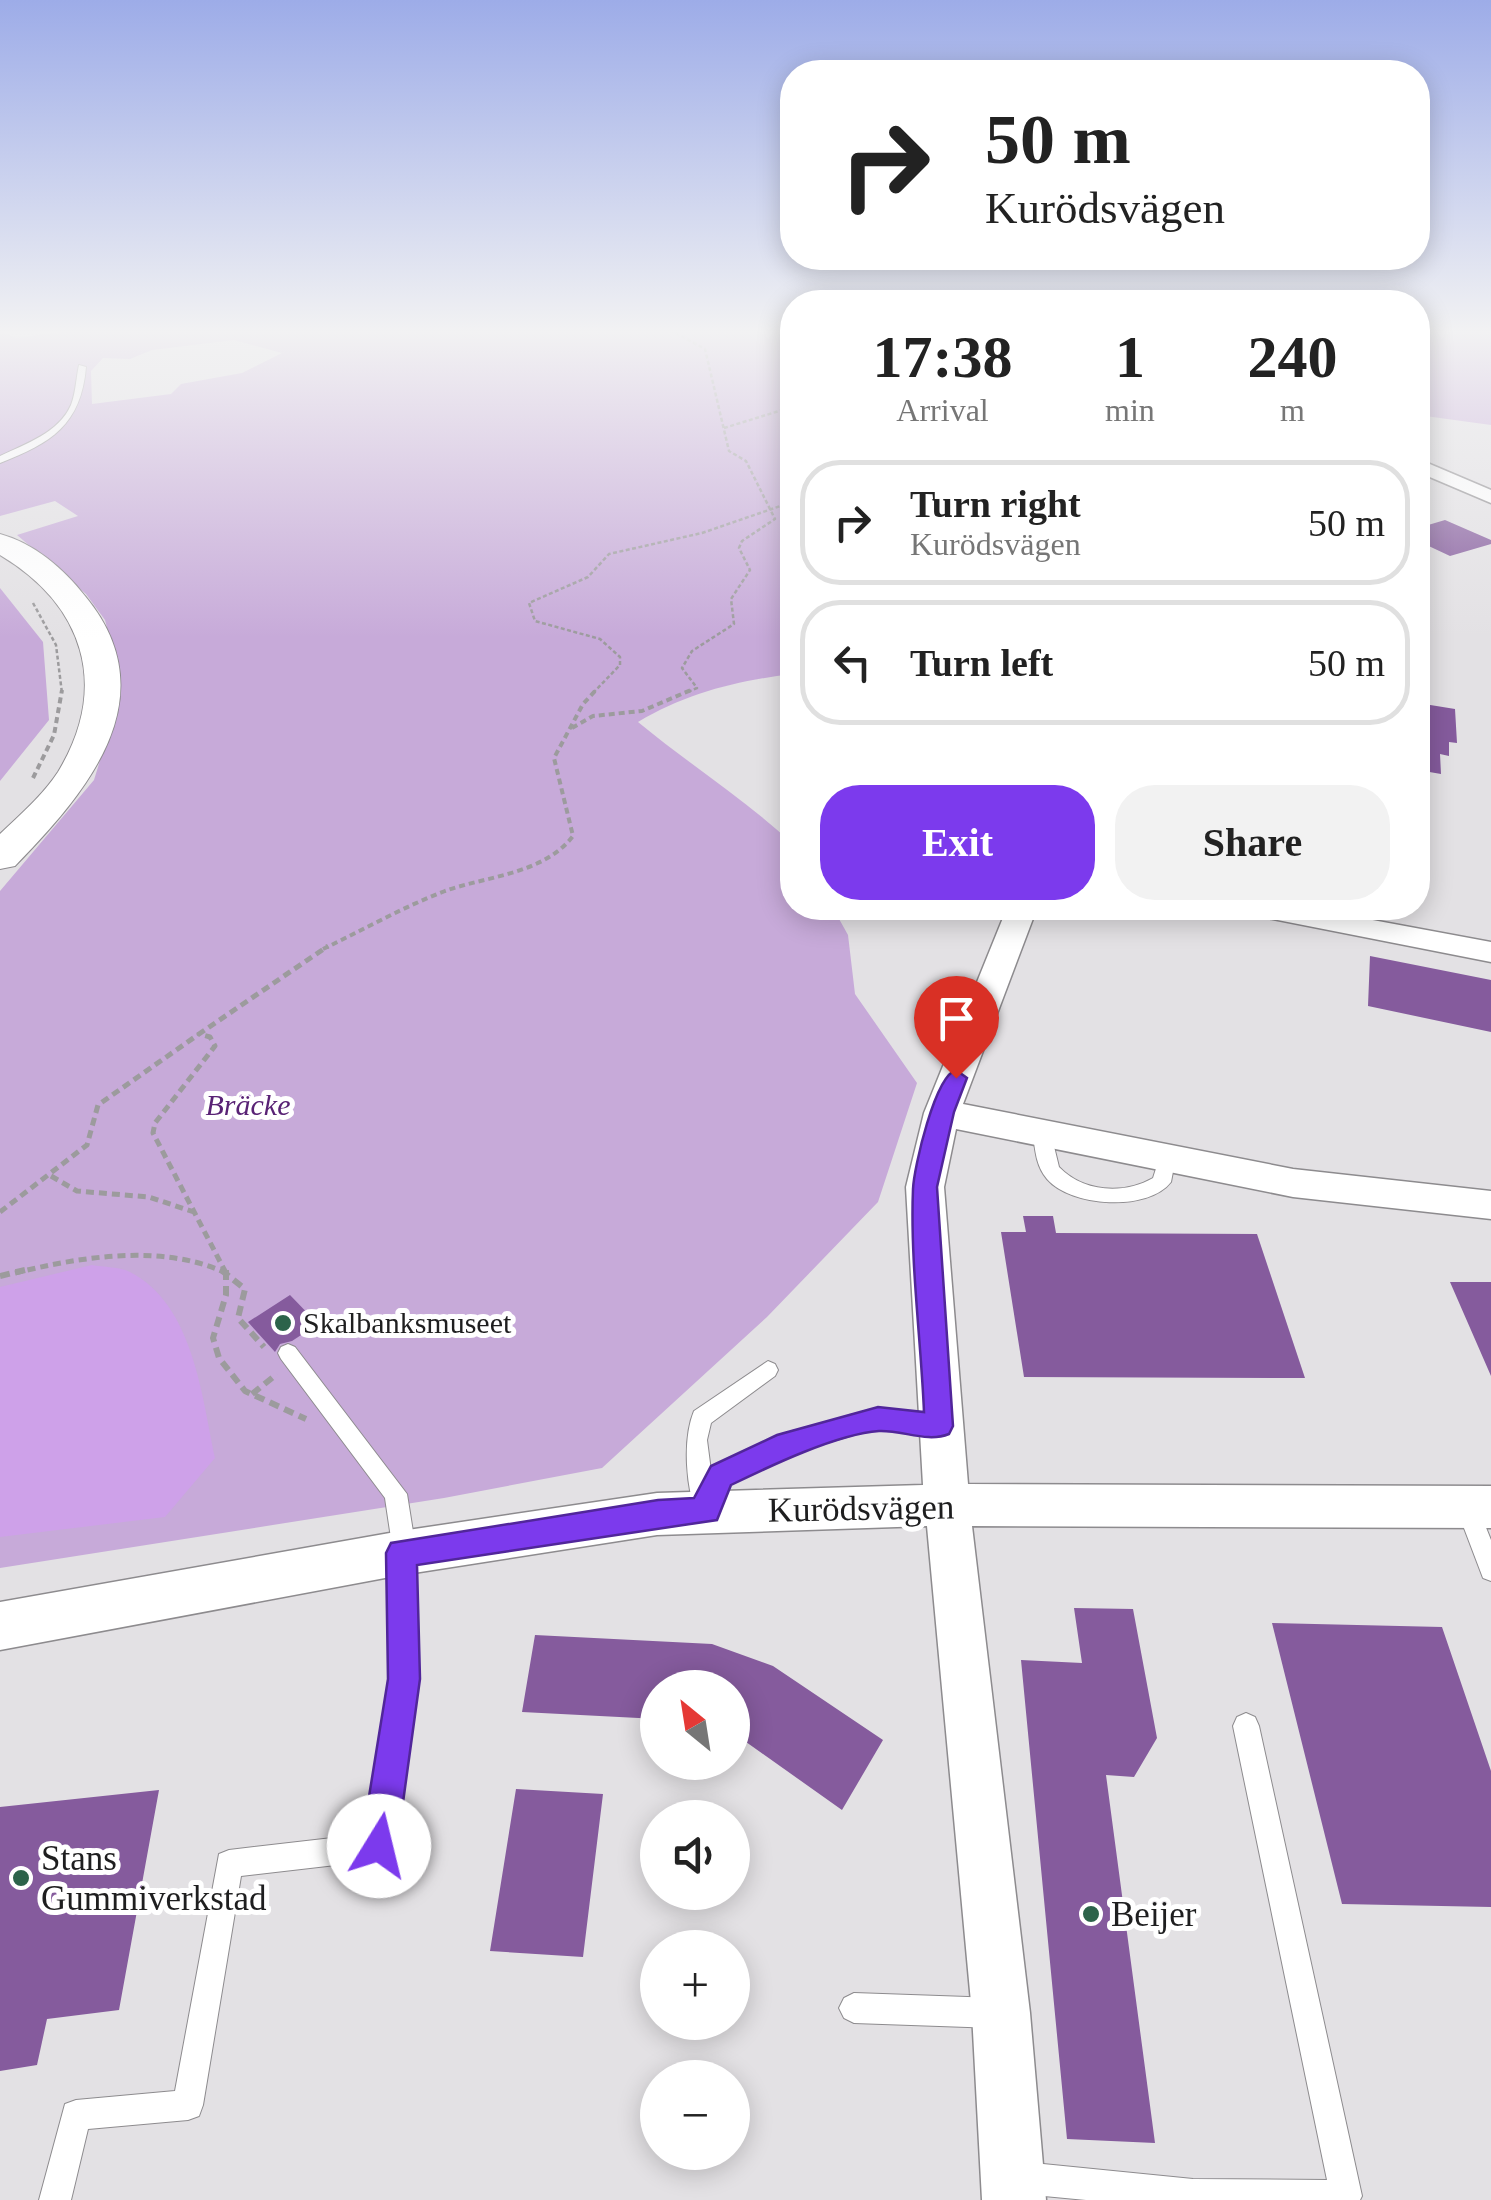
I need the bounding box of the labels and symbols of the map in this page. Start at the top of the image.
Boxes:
pin [914,976,999,1079]
park label: Bräcke [206,1088,290,1121]
place label: Skalbanksmuseet [303,1306,512,1339]
marker: Skalbanksmuseet [272,1312,294,1334]
street label: Kurödsvägen [767,1487,955,1530]
north arrow [640,1670,750,1780]
position arrow [327,1794,431,1898]
place label: Stans Gummiverkstad [41,1839,267,1918]
marker: Stans Gummiverkstad [10,1867,32,1889]
place label: Beijer [1111,1895,1197,1934]
marker: Beijer [1080,1903,1102,1925]

